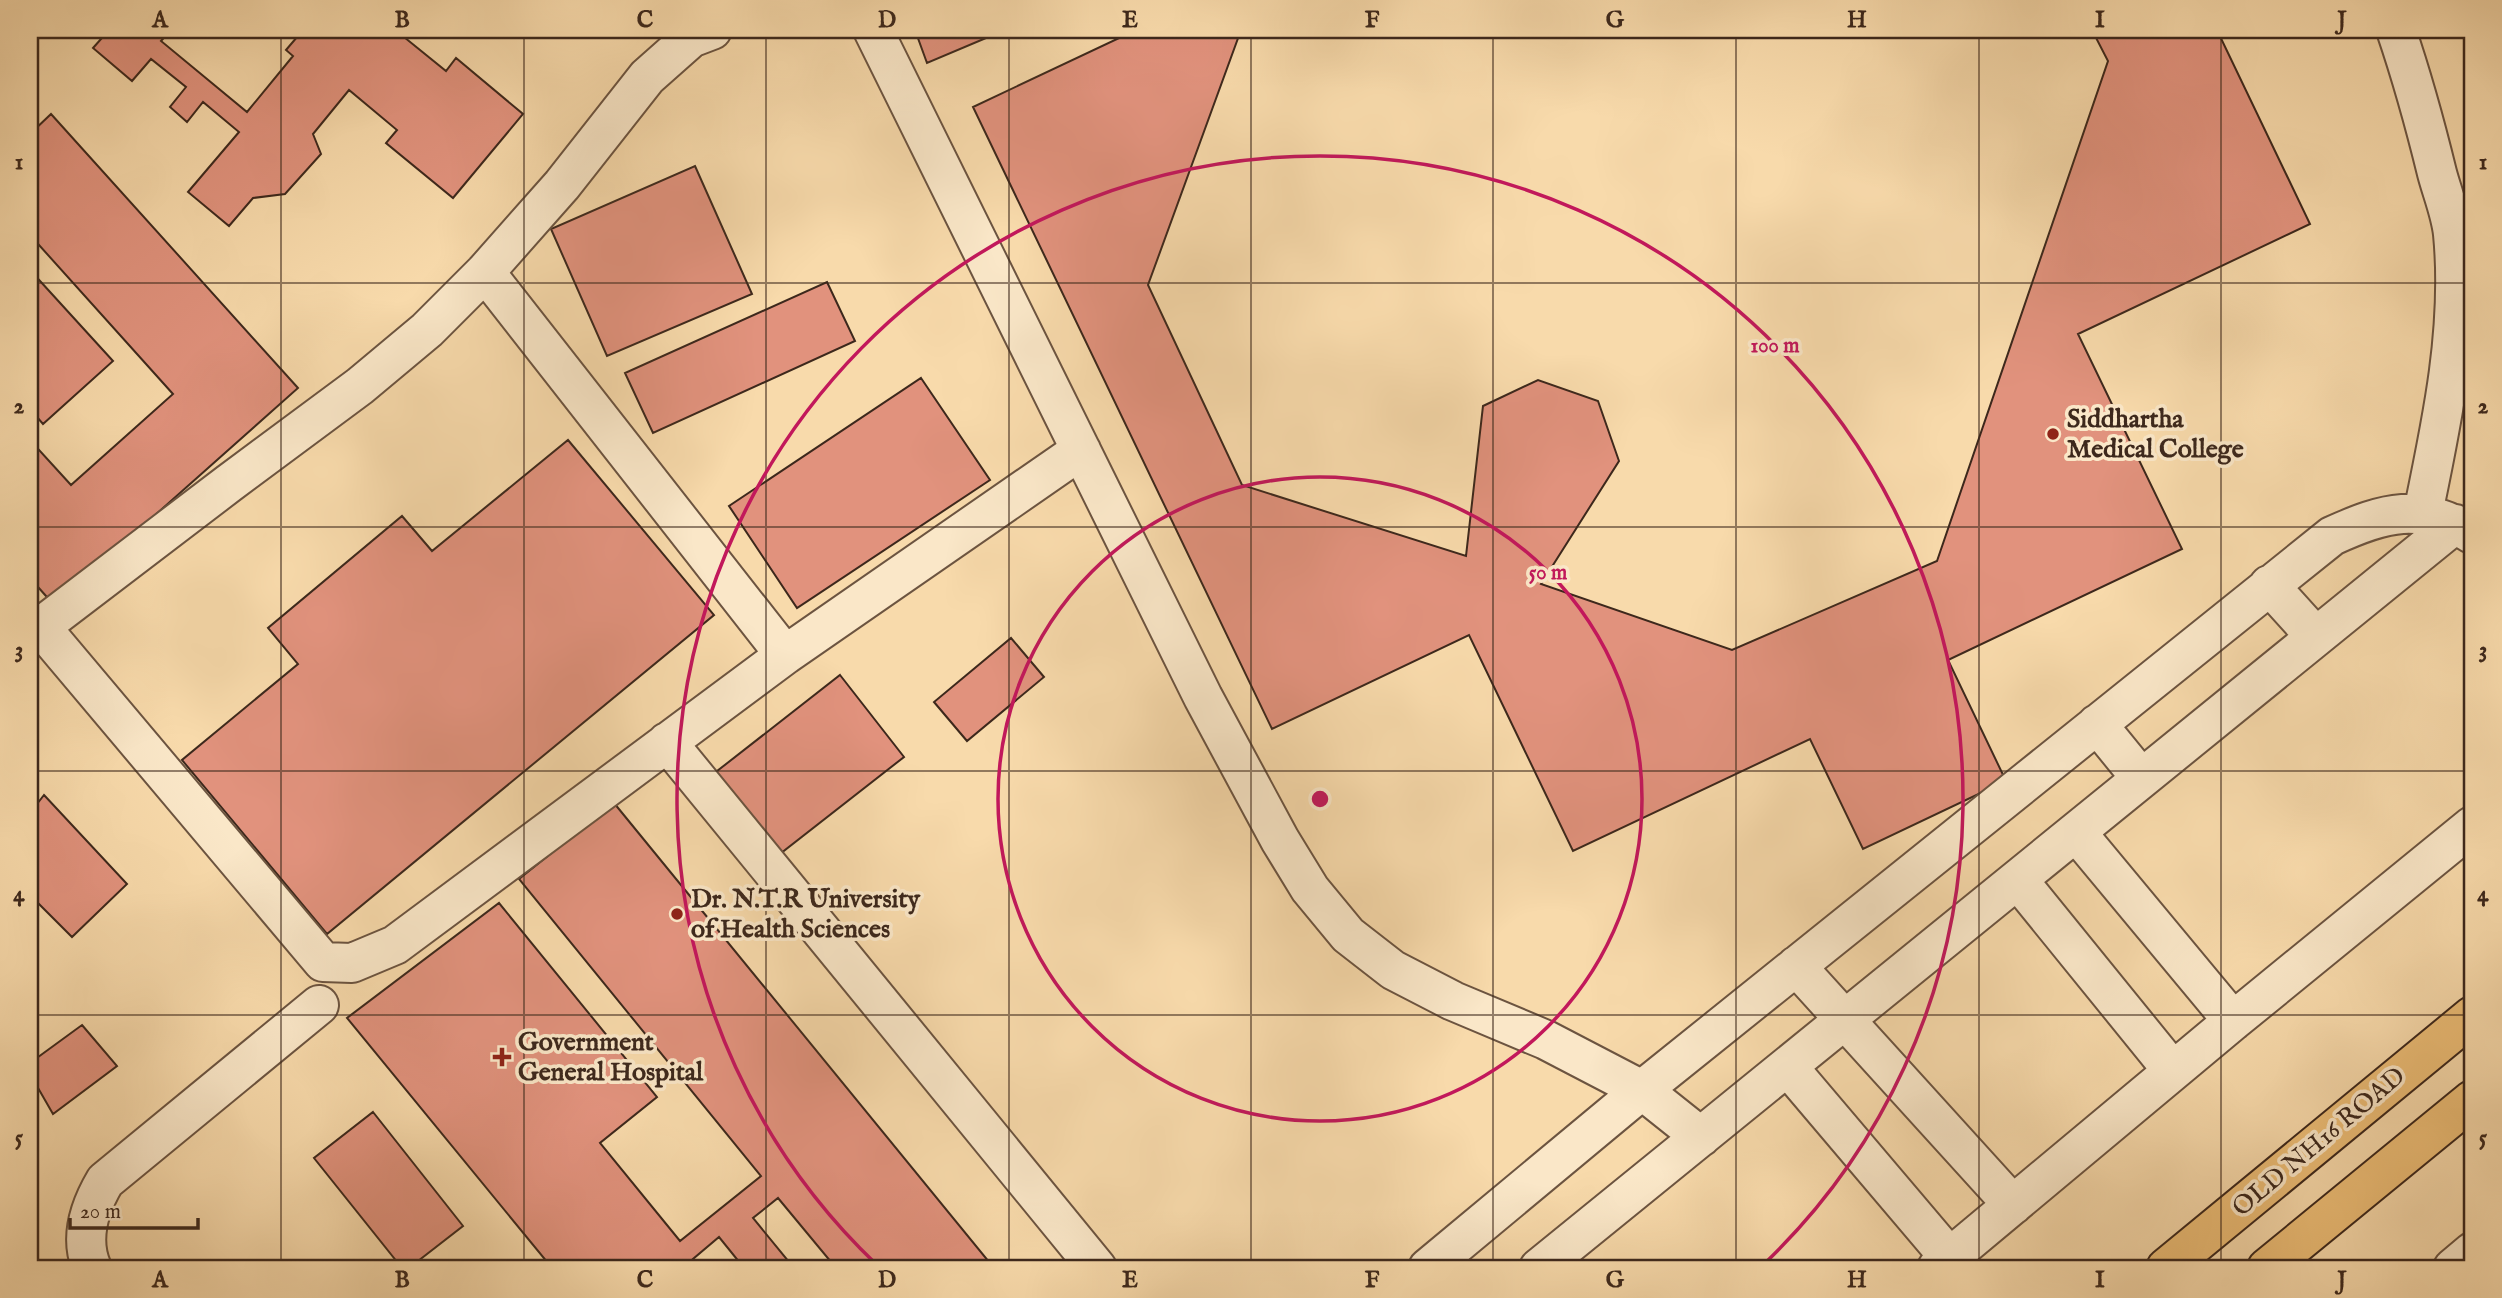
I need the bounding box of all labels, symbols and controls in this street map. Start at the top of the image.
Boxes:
text: A [151,6,169,35]
text: B [394,6,410,35]
text: C [637,6,654,35]
text: D [878,6,896,35]
text: E [1122,6,1138,35]
text: F [1365,6,1380,35]
text: G [1606,6,1625,35]
text: H [1847,6,1867,35]
text: I [2095,6,2105,35]
text: J [2334,6,2347,35]
text: 1 [15,148,23,177]
text: 1 [2479,148,2487,177]
text: 100 m [1750,333,1800,360]
text: 2 [14,392,25,421]
text: 2 [2478,392,2489,421]
place label: Siddhartha Medical College [2067,403,2244,466]
marker: Siddhartha Medical College [2045,426,2061,442]
text: 50 m [1529,560,1568,587]
text: 3 [15,636,23,665]
text: 3 [2479,636,2487,665]
centre of rings [1308,787,1332,811]
text: 4 [13,880,25,909]
text: 4 [2477,880,2489,909]
place label: Dr. N.T.R University of Health Sciences [691,883,921,946]
marker: Dr. N.T.R University of Health Sciences [669,906,685,922]
place label: Government General Hospital [518,1026,704,1089]
marker: Government General Hospital [492,1047,512,1067]
street label: OLD NH16 ROAD [2226,1060,2412,1224]
text: 5 [15,1124,24,1153]
text: 5 [2479,1124,2488,1153]
scale bar [70,1186,198,1230]
text: 20 m [80,1199,121,1226]
text: A [151,1266,169,1295]
text: B [394,1266,410,1295]
text: C [637,1266,654,1295]
text: D [878,1266,896,1295]
text: E [1122,1266,1138,1295]
text: F [1365,1266,1380,1295]
text: G [1606,1266,1625,1295]
text: H [1847,1266,1867,1295]
text: I [2095,1266,2105,1295]
text: J [2334,1266,2347,1295]

